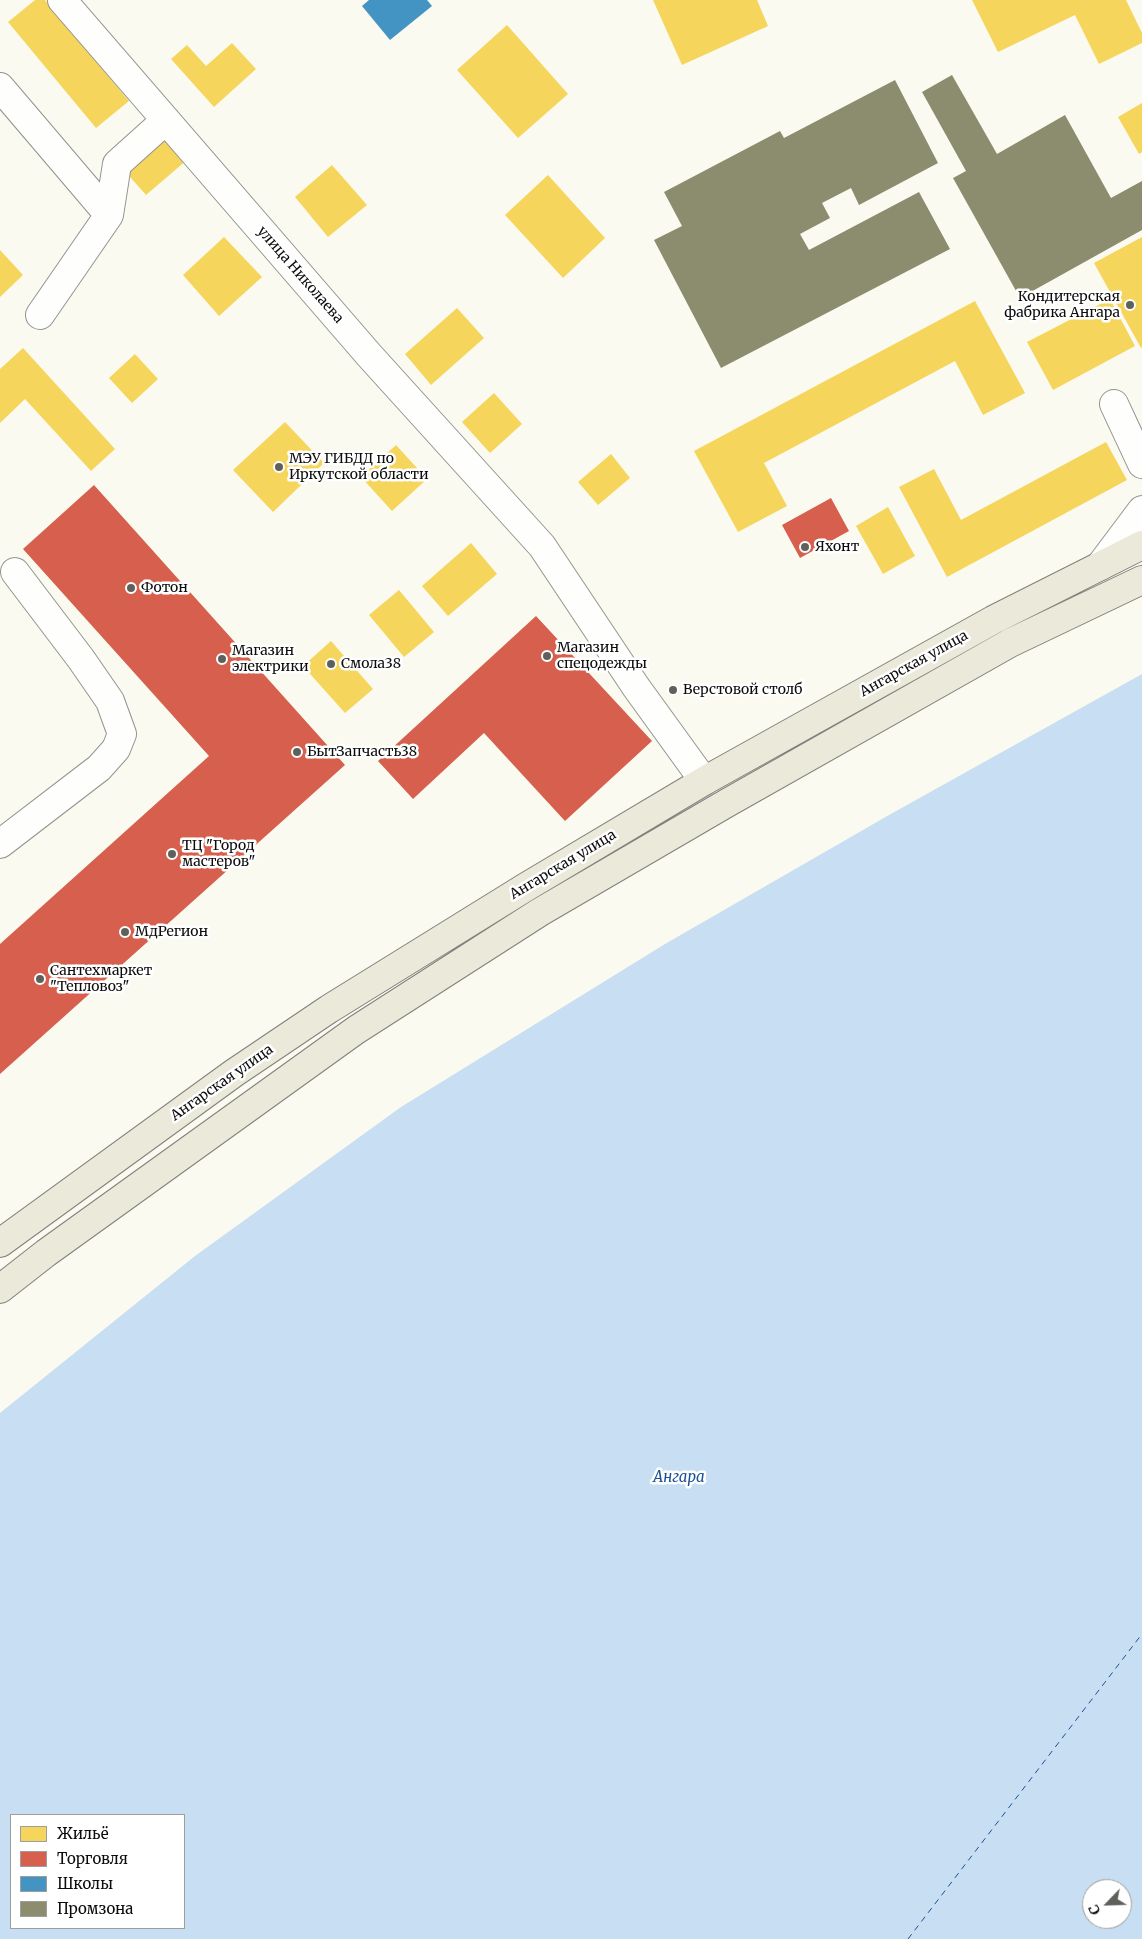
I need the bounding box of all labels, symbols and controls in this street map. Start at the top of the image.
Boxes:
street label: улица Николаева [253,223,347,327]
place label: Кондитерская фабрика Ангара [1004,289,1120,322]
marker: Кондитерская фабрика Ангара [1124,299,1136,311]
place label: МЭУ ГИБДД по Иркутской области [289,451,429,484]
marker: МЭУ ГИБДД по Иркутской области [273,461,285,473]
place label: Яхонт [815,539,859,555]
marker: Яхонт [799,541,811,553]
place label: Фотон [141,580,188,596]
marker: Фотон [125,582,137,594]
street label: Ангарская улица [857,627,971,701]
place label: Магазин спецодежды [557,640,647,672]
place label: Магазин электрики [232,643,309,676]
marker: Магазин спецодежды [541,650,553,662]
marker: Магазин электрики [216,653,228,665]
place label: Смола38 [341,656,401,672]
marker: Смола38 [325,658,337,670]
place label: Верстовой столб [683,682,802,698]
marker: Верстовой столб [667,684,679,696]
place label: БытЗапчасть38 [307,744,417,760]
marker: БытЗапчасть38 [291,746,303,758]
street label: Ангарская улица [507,827,619,903]
place label: ТЦ "Город мастеров" [182,838,255,870]
marker: ТЦ "Город мастеров" [166,848,178,860]
place label: МдРегион [135,924,208,940]
marker: МдРегион [119,926,131,938]
place label: Сантехмаркет "Тепловоз" [50,963,152,996]
marker: Сантехмаркет "Тепловоз" [34,973,46,985]
street label: Ангарская улица [168,1041,276,1125]
water label: Ангара [653,1469,705,1487]
legend [10,1814,185,1929]
text: Жильё [57,1824,109,1843]
text: Торговля [57,1849,128,1868]
text: Школы [57,1874,113,1893]
north arrow [1082,1879,1132,1929]
text: Промзона [57,1899,133,1918]
text: С [1084,1902,1104,1918]

